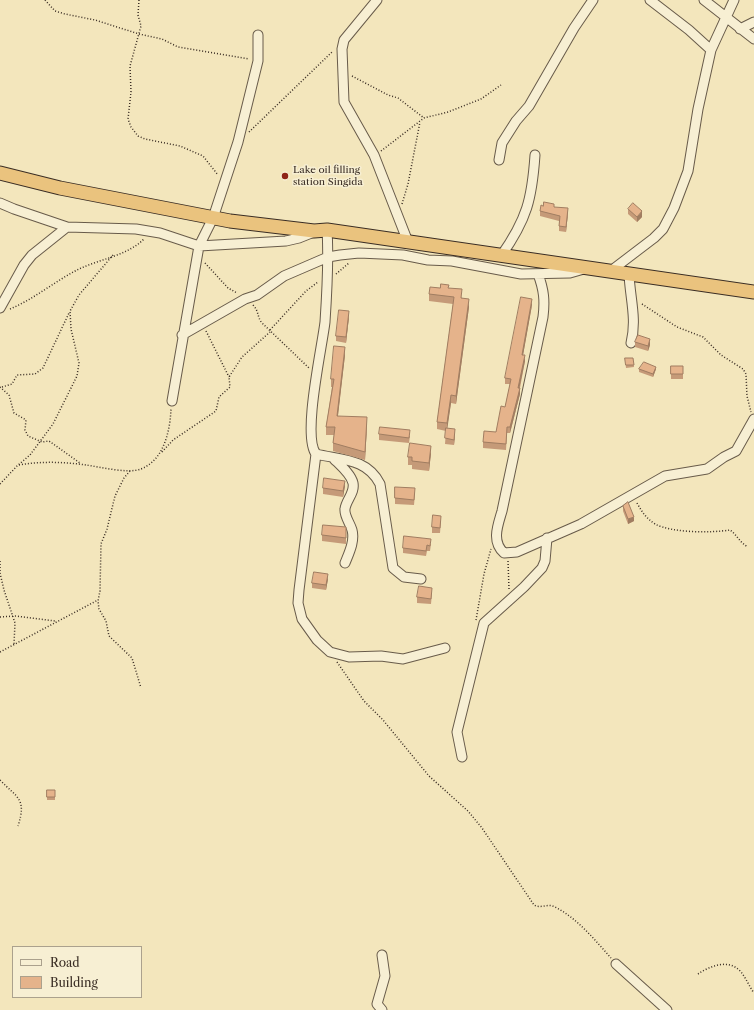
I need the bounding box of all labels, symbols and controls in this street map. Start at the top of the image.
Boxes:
place label: Lake oil filling station Singida [293,164,363,188]
marker: Lake oil filling station Singida [280,171,290,181]
legend [12,946,142,998]
text: Road [50,955,80,970]
text: Building [50,975,98,990]

